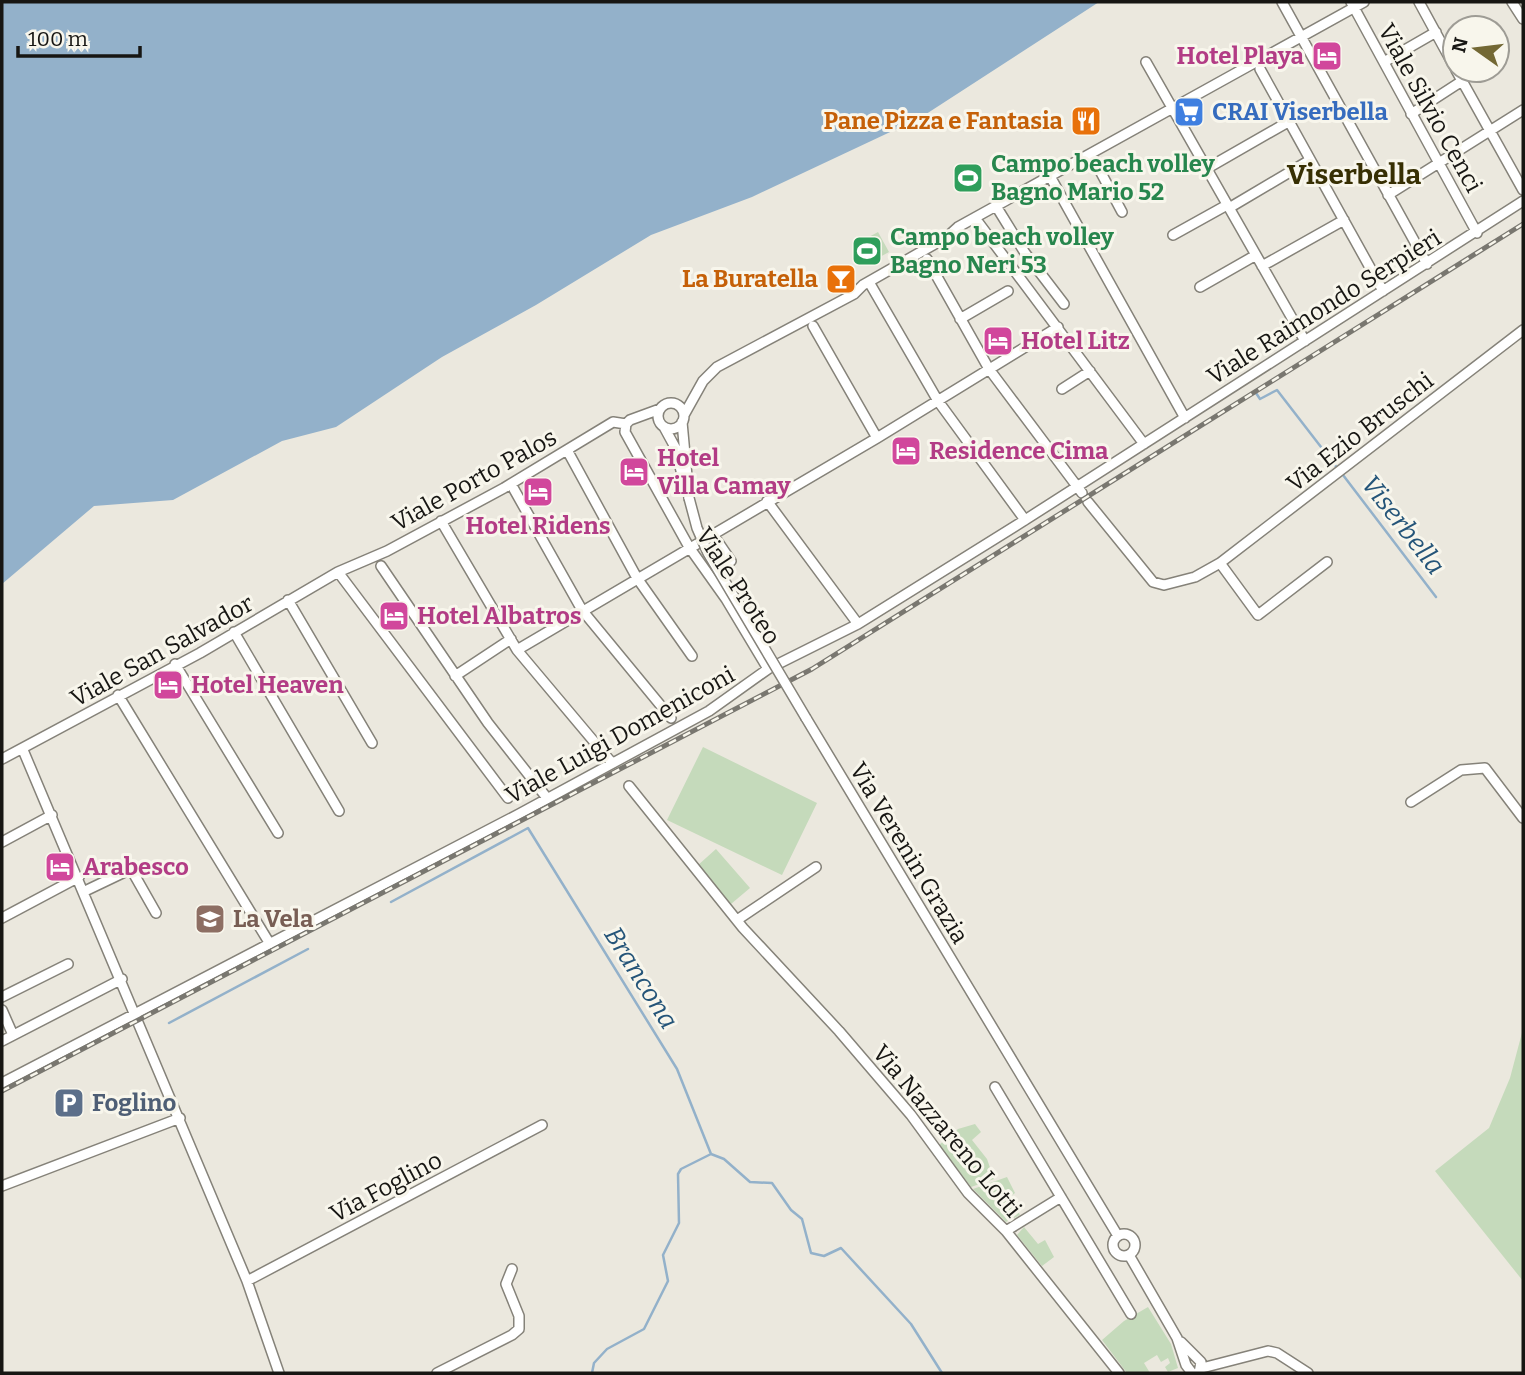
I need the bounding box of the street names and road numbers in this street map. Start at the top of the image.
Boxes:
street label: Viale Silvio Cenci [1372,19,1488,197]
street label: Viale Raimondo Serpieri [1202,224,1446,390]
street label: Via Ezio Bruschi [1281,366,1439,498]
street label: Viale Porto Palos [386,423,562,537]
street label: Viale Proteo [690,522,786,650]
street label: Viale San Salvador [66,589,259,713]
street label: Viale Luigi Domeniconi [501,660,739,810]
street label: Via Verenin Grazia [844,757,974,949]
street label: Via Nazzareno Lotti [867,1039,1027,1223]
street label: Via Foglino [325,1146,447,1228]

